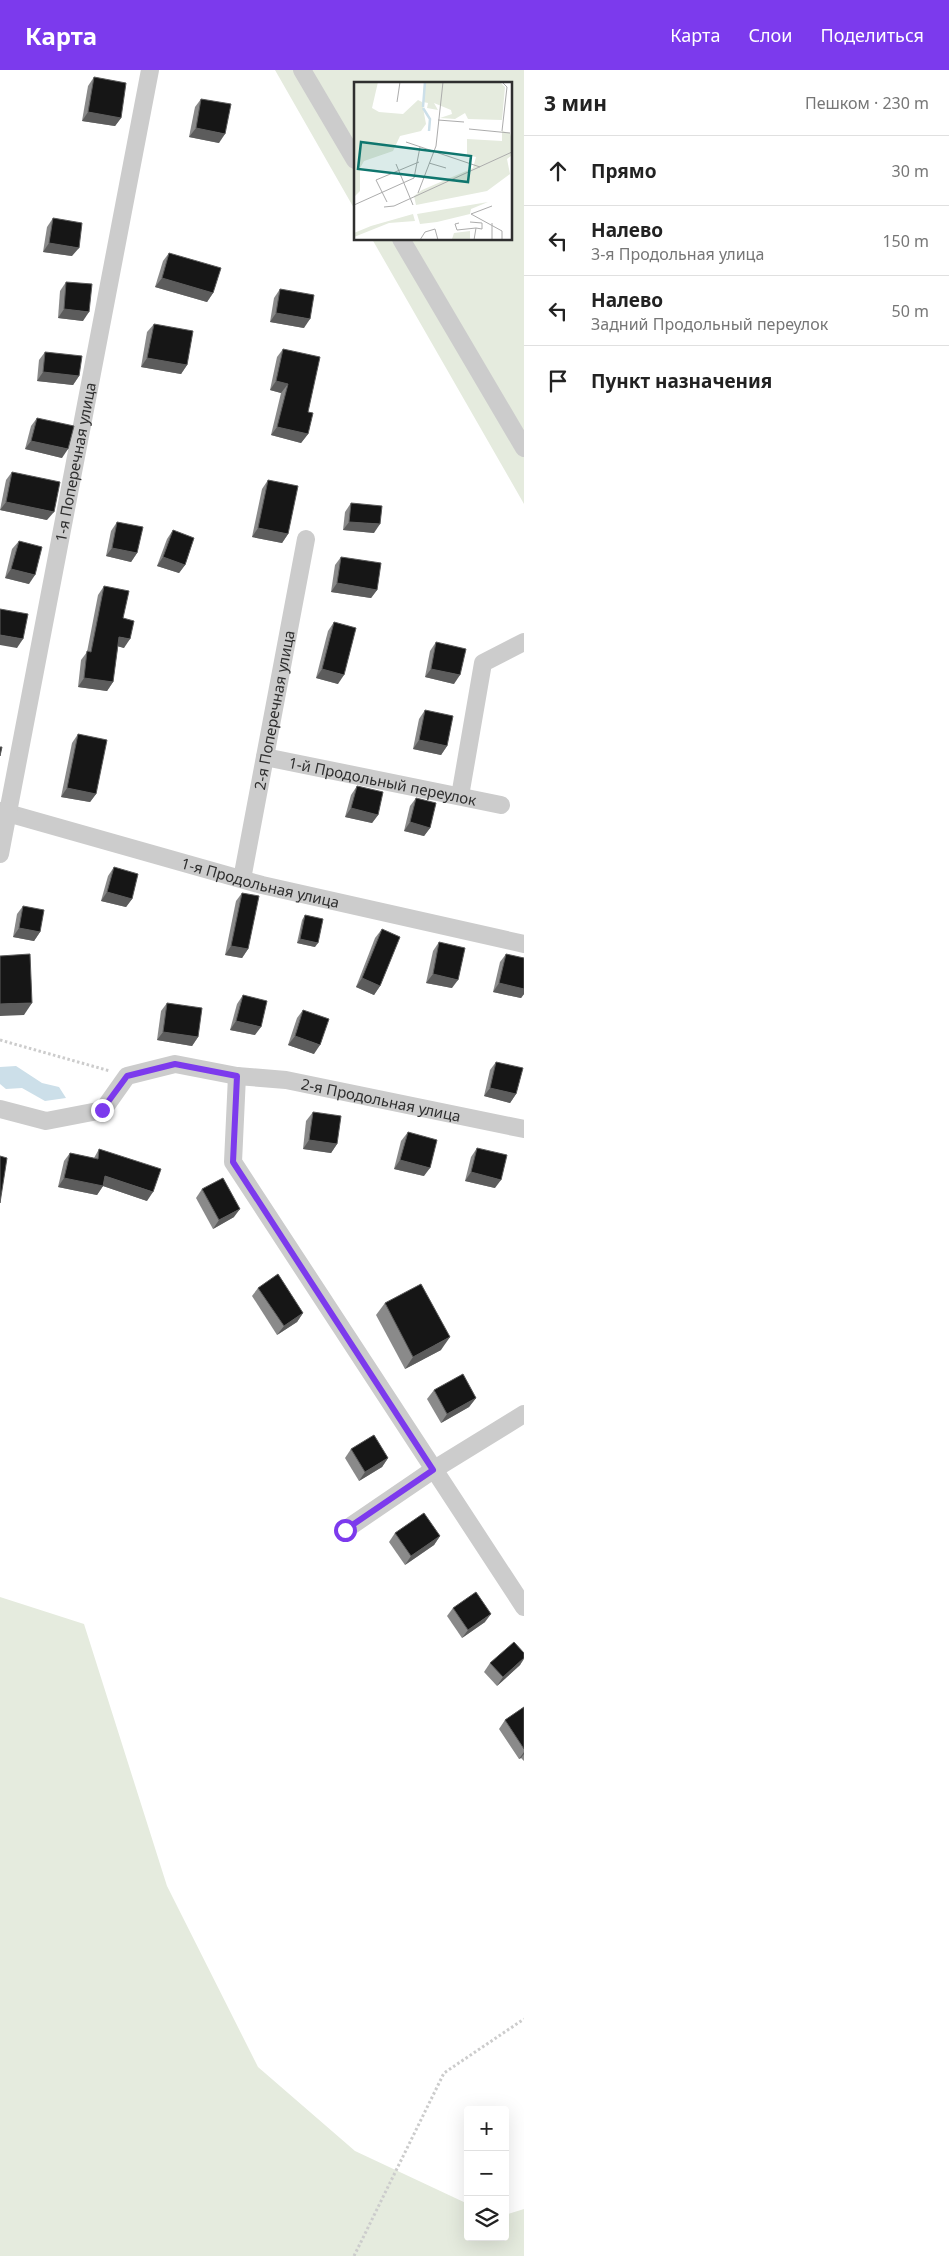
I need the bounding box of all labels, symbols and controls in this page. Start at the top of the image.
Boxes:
text: Карта [25,19,97,52]
text: Карта [670,23,720,47]
text: Слои [748,23,792,47]
text: Поделиться [820,23,924,47]
inset map [354,82,512,240]
text: 3 мин [544,89,607,117]
text: Пешком · 230 m [805,92,929,114]
icon: ahead [544,157,572,185]
text: Прямо [591,158,657,184]
text: 30 m [892,160,929,182]
text: Налево [591,217,663,243]
icon: left [544,227,572,255]
text: 150 m [882,230,929,252]
text: 3-я Продольная улица [591,243,764,265]
text: Налево [591,287,663,313]
icon: left [544,297,572,325]
text: 50 m [892,300,929,322]
text: Задний Продольный переулок [591,313,828,335]
icon: arrive [544,367,572,395]
text: Пункт назначения [591,368,772,394]
street label: 1-я Поперечная улица [50,381,100,544]
street label: 2-я Поперечная улица [249,628,299,791]
street label: 1-й Продольный переулок [287,752,478,810]
street label: 1-я Продольная улица [179,853,341,912]
street label: 2-я Продольная улица [299,1073,463,1126]
route end [91,1099,114,1122]
route start [334,1519,357,1542]
map controls [464,2106,509,2241]
button: + [464,2106,509,2151]
button: − [464,2151,509,2196]
button: layers [464,2196,509,2241]

